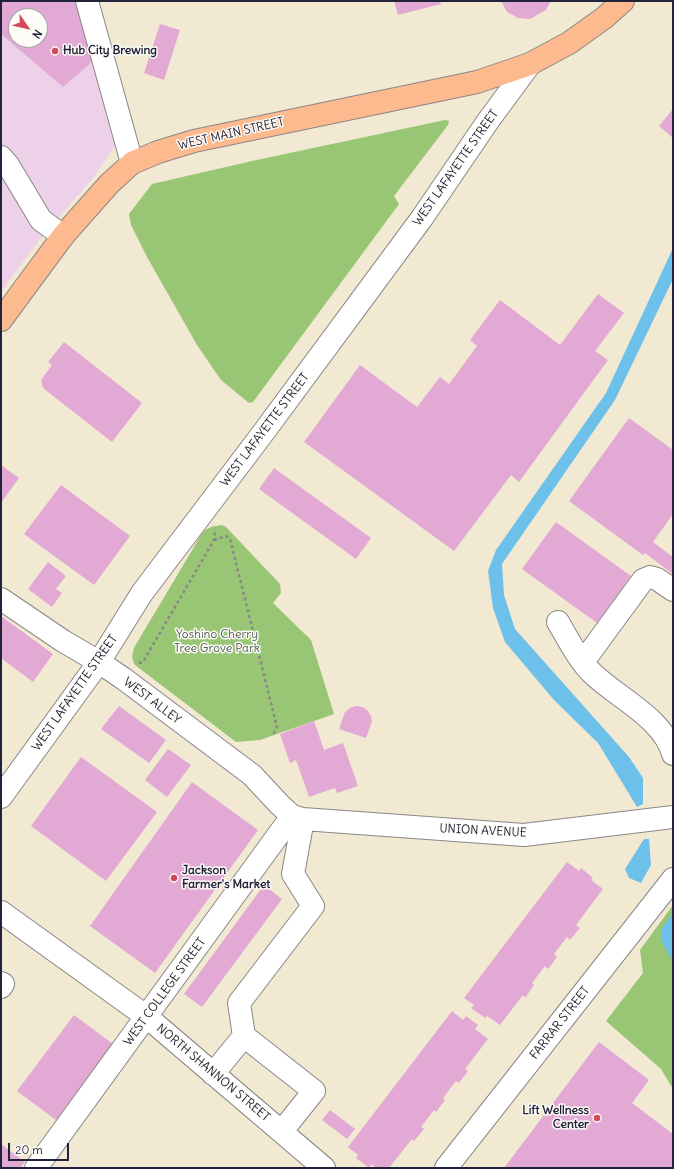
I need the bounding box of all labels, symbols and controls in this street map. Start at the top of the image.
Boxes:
north arrow [8,8,48,48]
text: N [29,27,45,41]
place label: Hub City Brewing [63,44,157,58]
marker: Hub City Brewing [50,46,60,56]
street label: WEST LAFAYETTE STREET [410,107,502,229]
street label: WEST MAIN STREET [177,115,285,153]
street label: WEST LAFAYETTE STREET [218,370,312,490]
park label: Yoshino Cherry Tree Grove Park [174,628,260,656]
street label: WEST LAFAYETTE STREET [29,632,121,754]
street label: WEST ALLEY [120,675,184,727]
street label: UNION AVENUE [439,822,527,840]
place label: Jackson Farmer's Market [182,864,270,892]
marker: Jackson Farmer's Market [169,873,179,883]
street label: WEST COLLEGE STREET [121,935,209,1049]
street label: FARRAR STREET [527,984,593,1062]
street label: NORTH SHANNON STREET [153,1021,273,1125]
place label: Lift Wellness Center [522,1104,589,1132]
marker: Lift Wellness Center [592,1113,602,1123]
scale bar [10,1135,71,1161]
text: 20 m [15,1142,43,1157]

